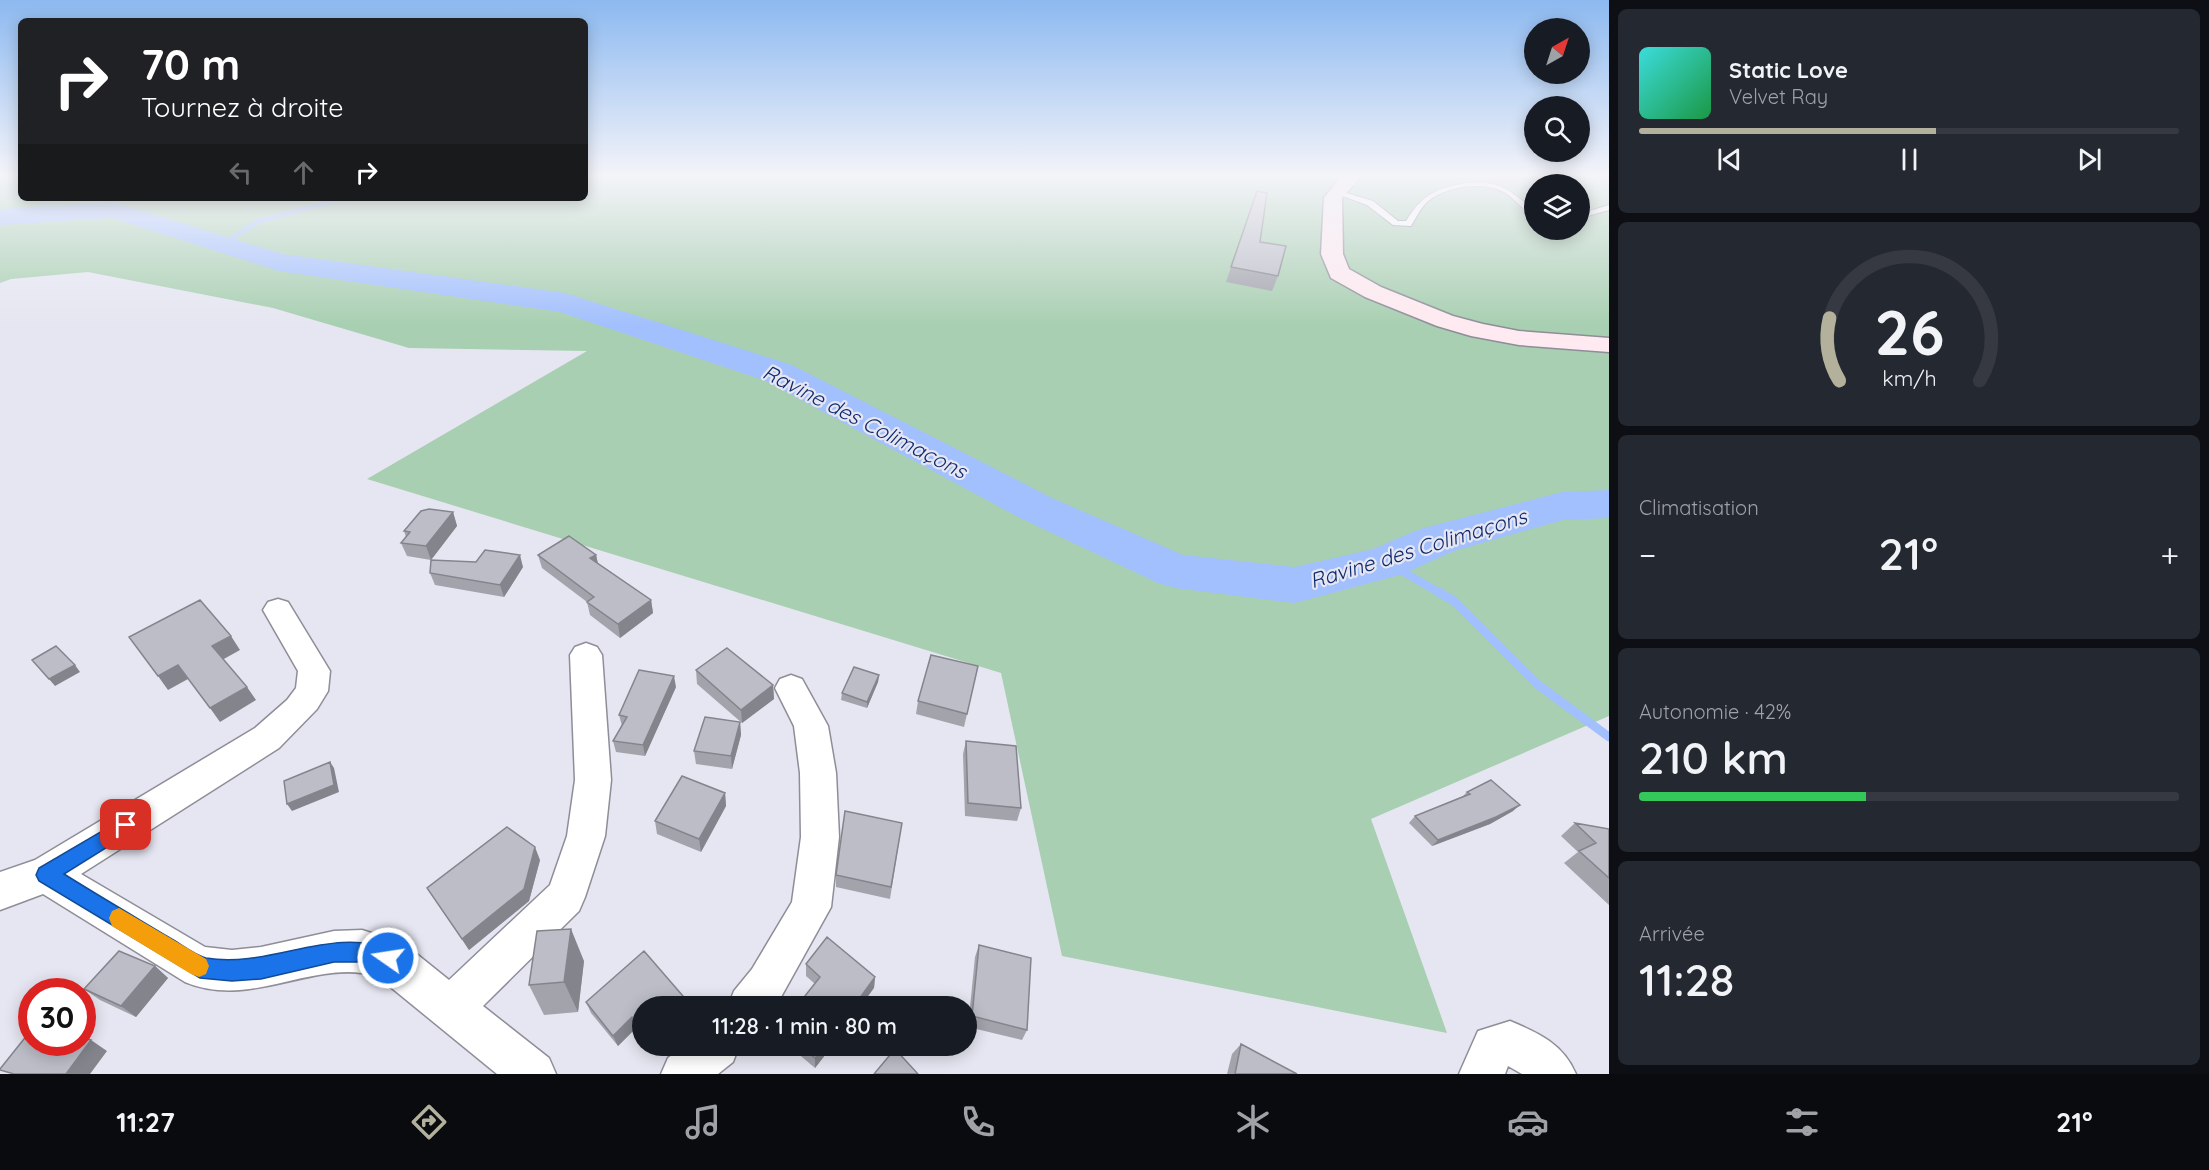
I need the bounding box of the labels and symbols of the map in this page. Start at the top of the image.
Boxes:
north arrow [1524,18,1590,84]
water label: Ravine des Colimaçons [759,358,972,484]
water label: Ravine des Colimaçons [1306,502,1531,593]
pin [100,799,151,850]
position arrow [356,926,420,990]
speed limit sign: 30 [18,978,96,1056]

